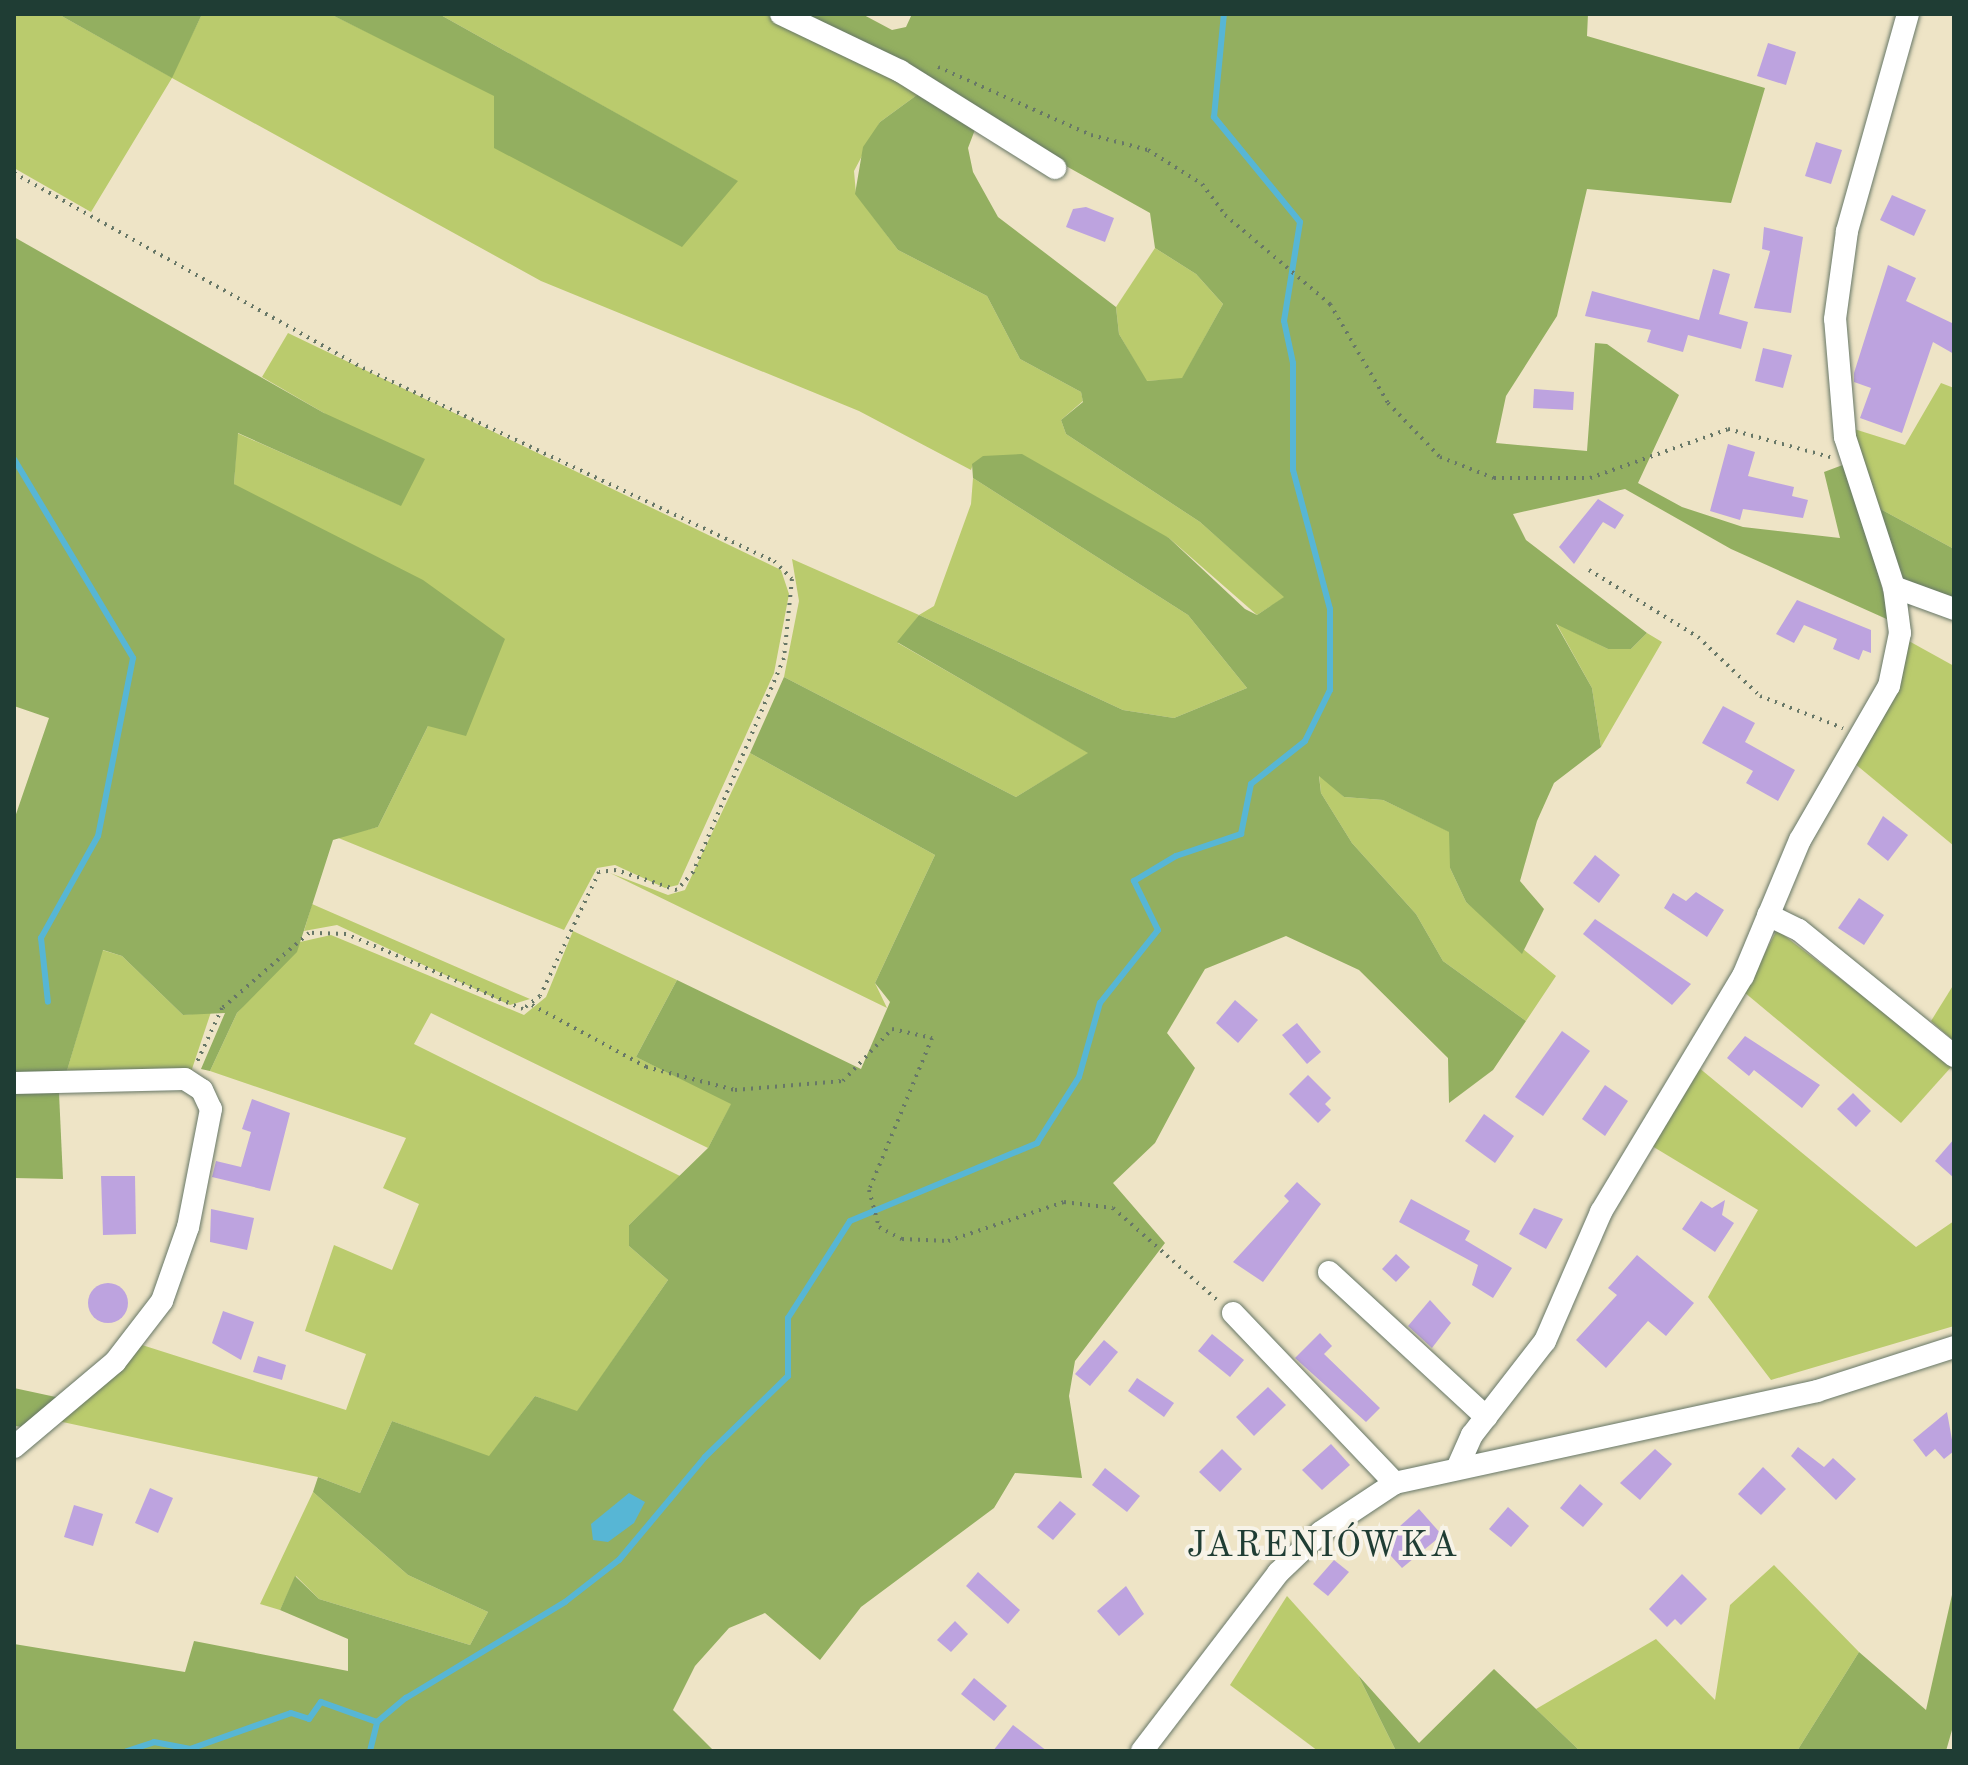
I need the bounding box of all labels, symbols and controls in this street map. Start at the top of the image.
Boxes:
district label: JARENIÓWKA [1187,1526,1459,1570]

